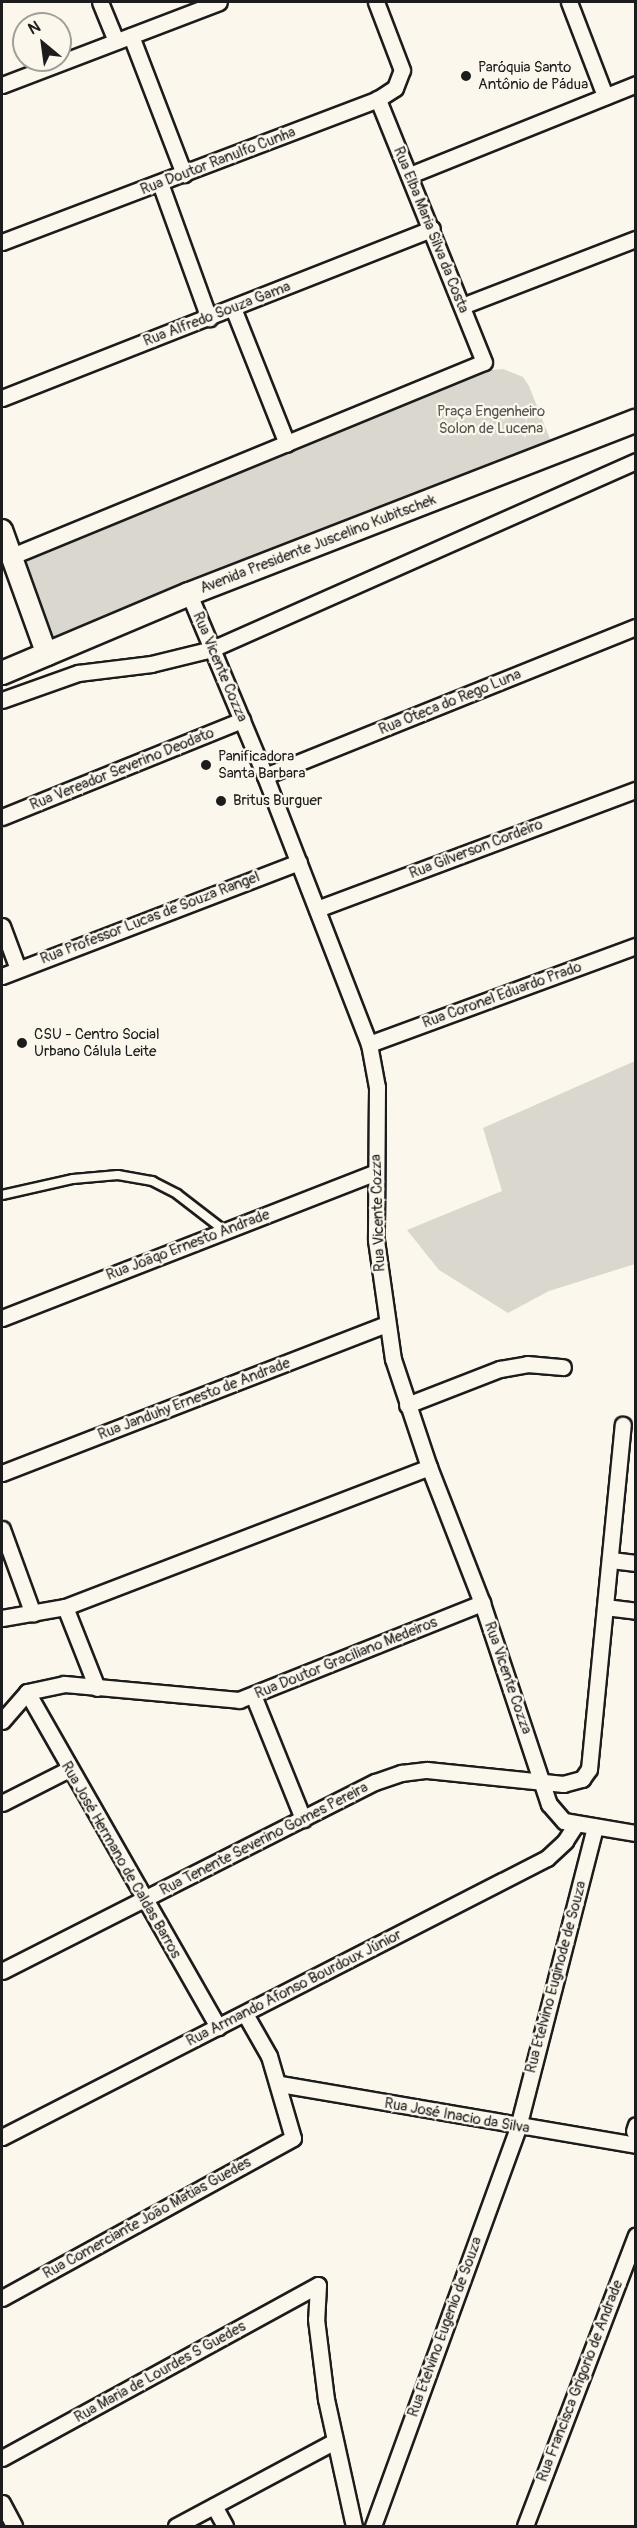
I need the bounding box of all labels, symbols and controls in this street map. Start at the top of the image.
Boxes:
north arrow [12,12,72,72]
text: N [25,17,44,39]
place label: Paróquia Santo Antônio de Pádua [478,58,588,93]
marker: Paróquia Santo Antônio de Pádua [459,69,473,83]
street label: Rua Doutor Ranulfo Cunha [138,123,298,199]
street label: Rua Elba Maria Silva da Costa [389,144,473,316]
street label: Rua Alfredo Souza Gama [141,278,293,350]
park label: Praça Engenheiro Solon de Lucena [437,402,545,437]
street label: Avenida Presidente Juscelino Kubitschek [198,491,438,597]
street label: Rua Vicente Cozza [189,609,251,725]
street label: Rua Oteca do Rego Luna [376,665,524,739]
street label: Rua Vereador Severino Deodato [27,724,217,814]
place label: Panificadora Santa Barbara [218,747,305,782]
marker: Panificadora Santa Barbara [199,758,213,772]
place label: Britus Burguer [233,792,322,810]
marker: Britus Burguer [214,794,228,808]
street label: Rua Gilverson Cordeiro [407,815,545,883]
street label: Rua Professor Lucas de Souza Rangel [38,868,262,968]
street label: Rua Coronel Eduardo Prado [420,958,584,1032]
place label: CSU - Centro Social Urbano Cálula Leite [34,1025,160,1060]
marker: CSU - Centro Social Urbano Cálula Leite [15,1036,29,1050]
street label: Rua Vicente Cozza [367,1154,389,1272]
street label: Rua Joãqo Ernesto Andrade [104,1205,272,1285]
street label: Rua Janduhy Ernesto de Andrade [95,1354,293,1444]
street label: Rua Doutor Graciliano Medeiros [252,1613,440,1703]
street label: Rua Vicente Cozza [480,1619,536,1737]
street label: Rua José Hermano de Caldas Barros [57,1758,185,1962]
street label: Rua Tenente Severino Gomes Pereira [157,1778,371,1900]
street label: Rua Etelvino Euginode de Souza [522,1879,590,2075]
street label: Rua Armando Afonso Bourdoux Júnior [183,1926,405,2050]
street label: Rua José Inacio da Silva [383,2094,531,2138]
street label: Rua Comerciante João Matias Guedes [40,2153,254,2283]
street label: Rua Etelvino Eugenio de Souza [404,2234,486,2420]
street label: Rua Francisca Grigorio de Andrade [533,2278,627,2484]
street label: Rua Maria de Lourdes S Guedes [71,2317,249,2427]

